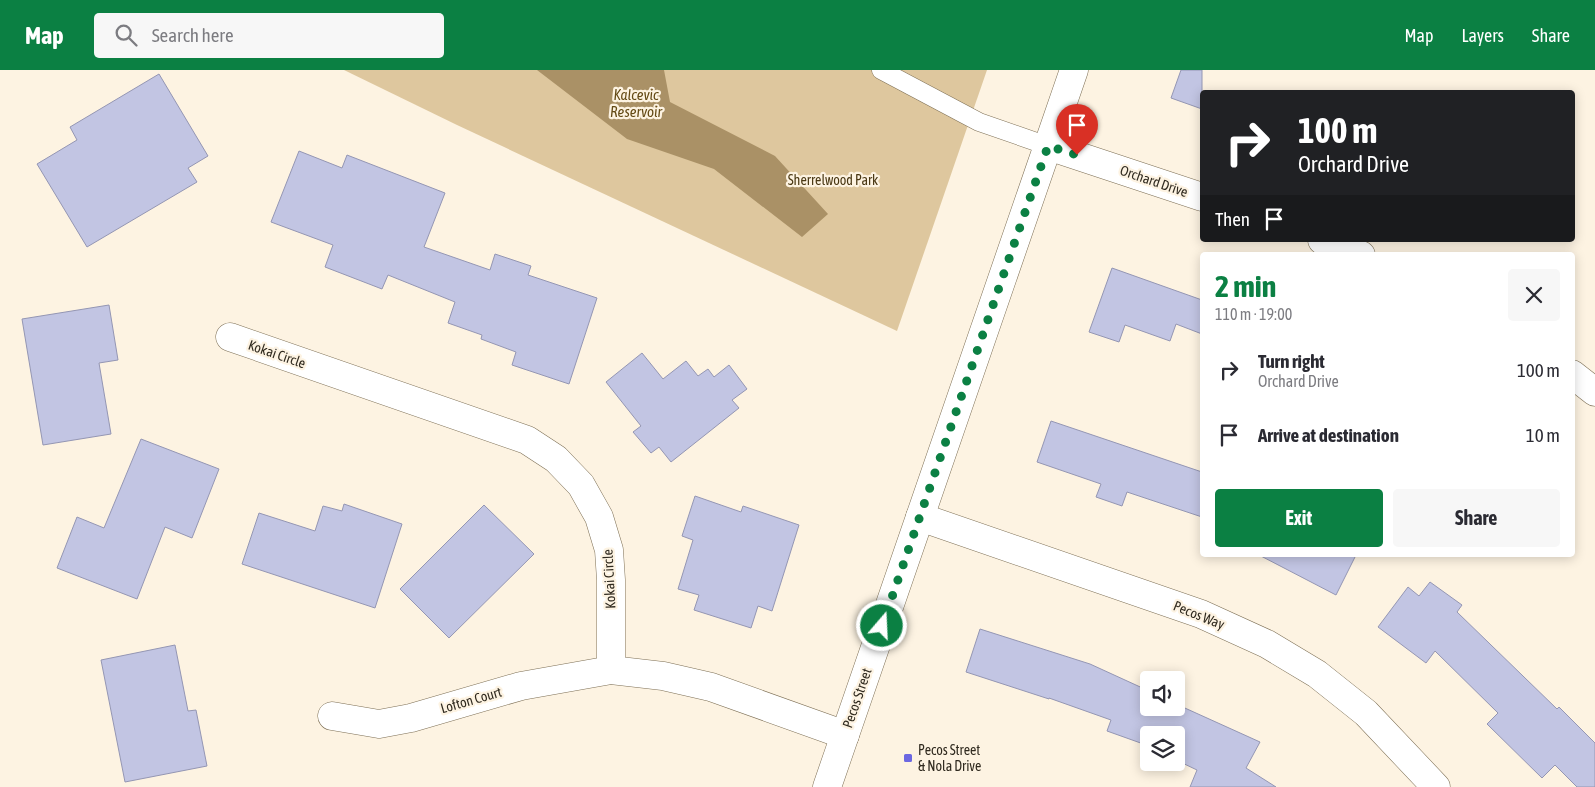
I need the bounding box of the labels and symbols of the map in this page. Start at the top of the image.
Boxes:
water label: Kalcevic Reservoir [610,86,662,120]
pin [1056,104,1098,155]
street label: Orchard Drive [1118,162,1190,200]
park label: Sherrelwood Park [788,172,878,188]
street label: Kokai Circle [246,337,308,371]
street label: Kokai Circle [599,549,619,609]
street label: Pecos Way [1171,598,1227,633]
position arrow [855,599,907,651]
street label: Pecos Street [839,666,875,730]
street label: Lofton Court [439,684,503,716]
place label: Pecos Street & Nola Drive [918,742,981,774]
marker: Pecos Street & Nola Drive [902,752,914,764]

